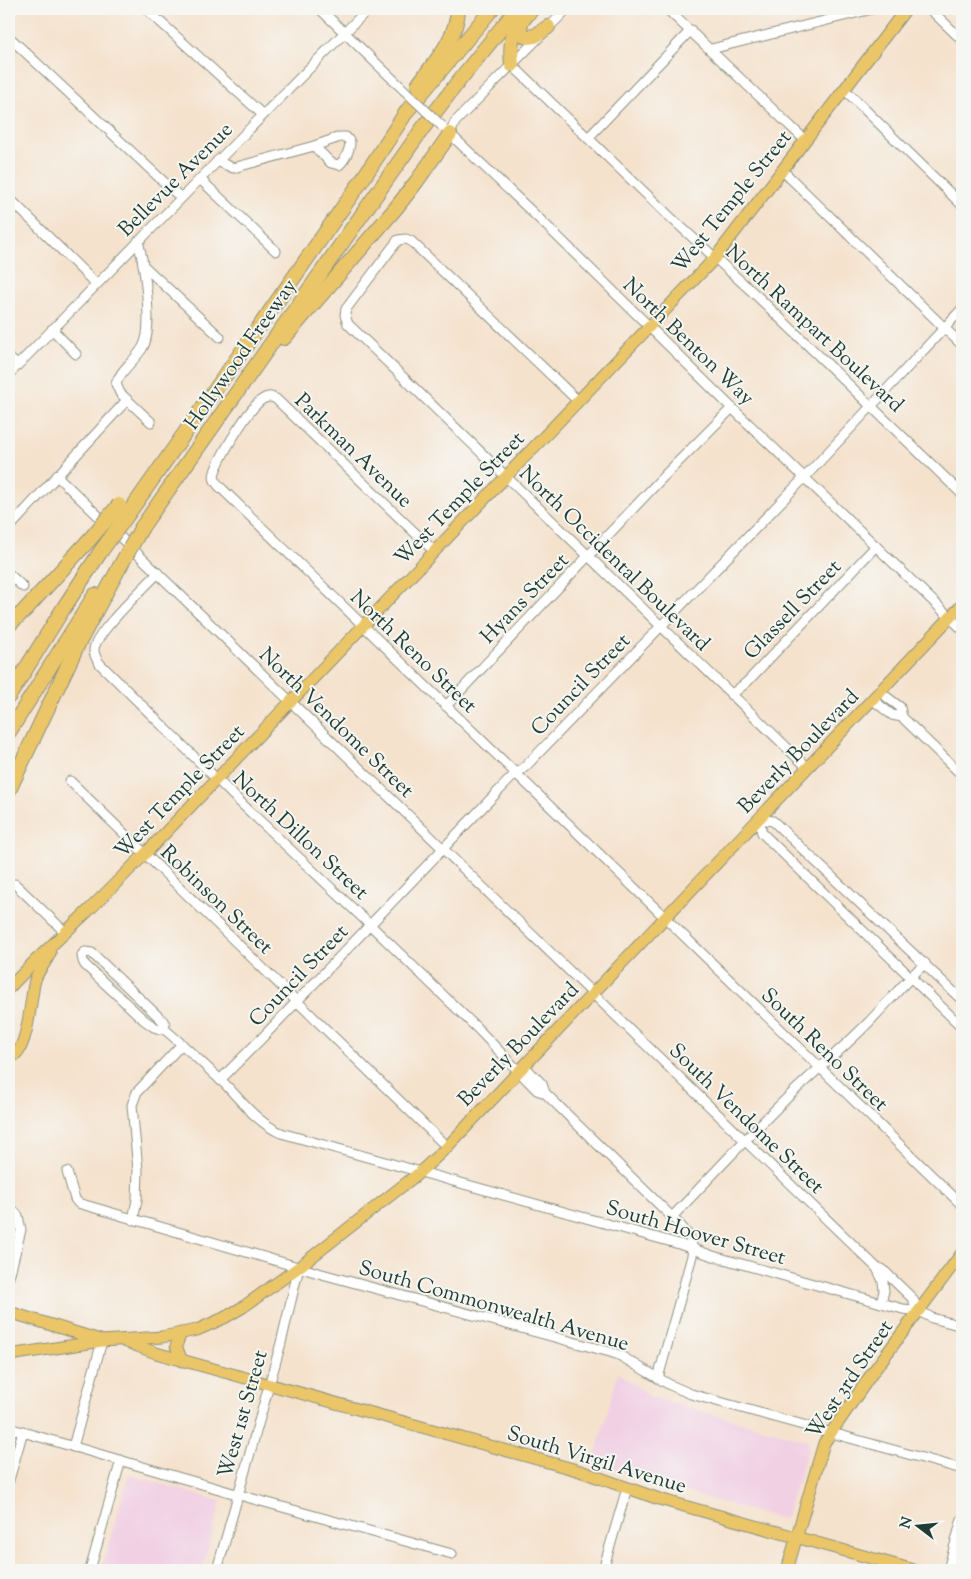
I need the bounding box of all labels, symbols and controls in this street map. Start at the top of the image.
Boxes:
street label: Bellevue Avenue [112,116,241,245]
street label: West Temple Street [665,124,800,280]
street label: North Rampart Boulevard [718,239,910,420]
street label: North Benton Way [615,272,760,414]
street label: Hollywood Freeway [178,273,305,437]
street label: Parkman Avenue [287,387,419,516]
street label: West Temple Street [388,425,533,573]
street label: North Occidental Boulevard [511,460,716,659]
street label: Hyans Street [474,547,577,652]
street label: Glassell Street [738,553,849,667]
street label: North Reno Street [342,584,483,721]
street label: Council Street [525,627,638,743]
street label: North Vendome Street [251,641,420,806]
street label: Beverly Boulevard [732,683,867,822]
street label: West Temple Street [108,718,253,866]
street label: North Dillon Street [225,765,374,908]
street label: Robinson Street [153,839,279,962]
street label: Council Street [243,918,356,1034]
street label: Beverly Boulevard [452,976,587,1115]
street label: South Reno Street [753,982,894,1119]
street label: South Vendome Street [661,1037,830,1202]
street label: South Hoover Street [602,1194,789,1274]
street label: South Commonwealth Avenue [355,1254,632,1360]
street label: West 3rd Street [800,1315,902,1446]
street label: West 1st Street [211,1347,277,1482]
street label: South Virgil Avenue [503,1419,690,1502]
north arrow [894,1502,944,1552]
text: N [896,1515,919,1531]

